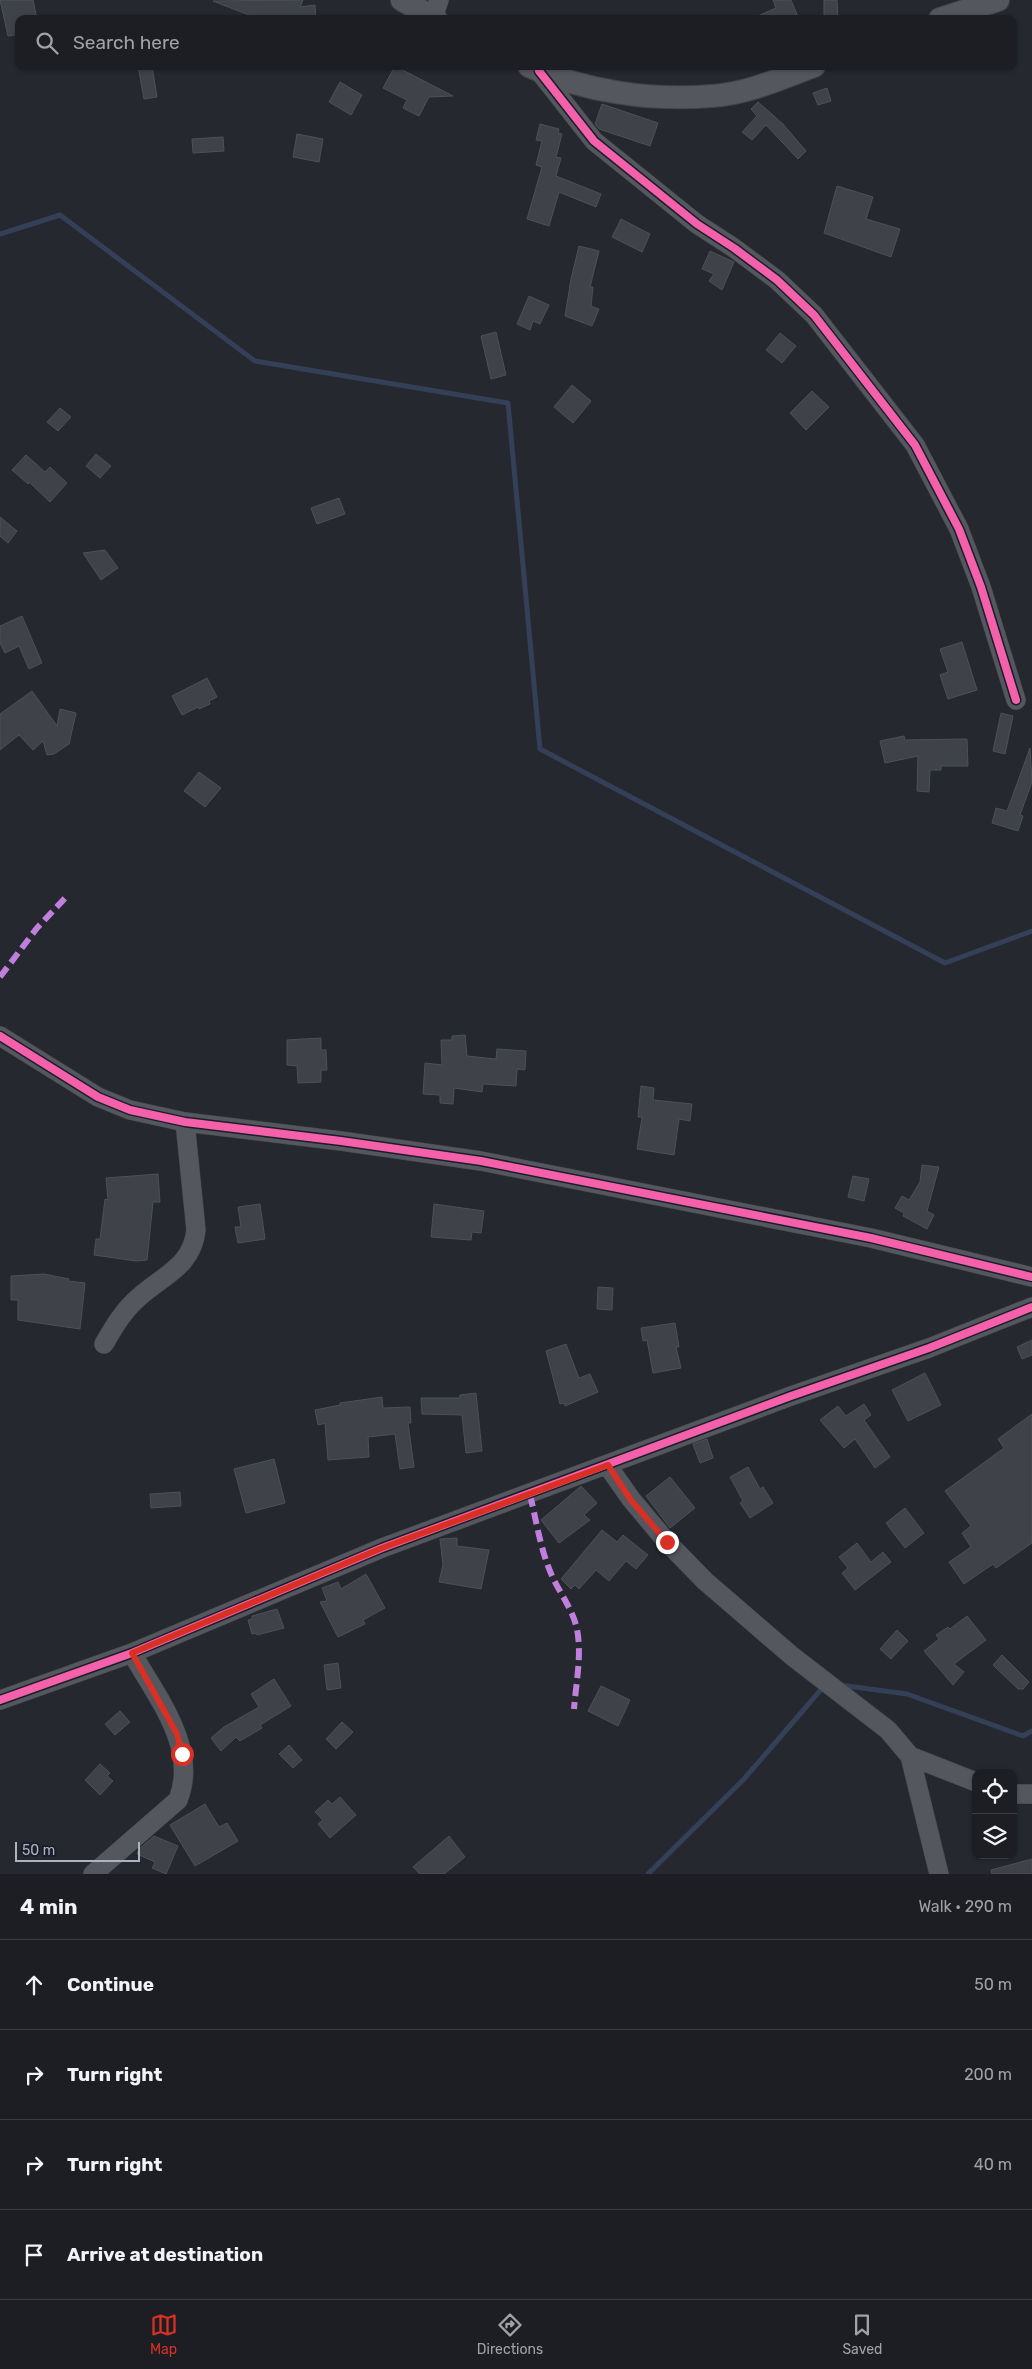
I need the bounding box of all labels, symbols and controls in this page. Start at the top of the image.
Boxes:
search box [15,15,1017,70]
icon: search [33,29,61,57]
text: Search here [73,31,180,54]
route end [656,1531,679,1554]
route start [171,1743,194,1766]
map controls [972,1769,1017,1859]
button: locate [972,1769,1017,1814]
button: layers [972,1814,1017,1859]
scale bar [15,1839,140,1862]
text: 50 m [22,1842,55,1859]
text: 4 min [20,1894,78,1919]
text: Walk · 290 m [918,1897,1012,1916]
icon: ahead [20,1971,48,1999]
text: Continue [67,1973,154,1996]
text: 50 m [974,1975,1012,1994]
icon: right [20,2061,48,2089]
text: Turn right [67,2063,162,2086]
text: 200 m [964,2065,1012,2084]
icon: right [20,2151,48,2179]
text: Turn right [67,2153,162,2176]
text: 40 m [974,2155,1012,2174]
icon: arrive [20,2241,48,2269]
text: Arrive at destination [67,2243,263,2266]
tab: Map [150,2311,178,2358]
tab: Directions [477,2311,543,2358]
tab: Saved [842,2311,882,2358]

